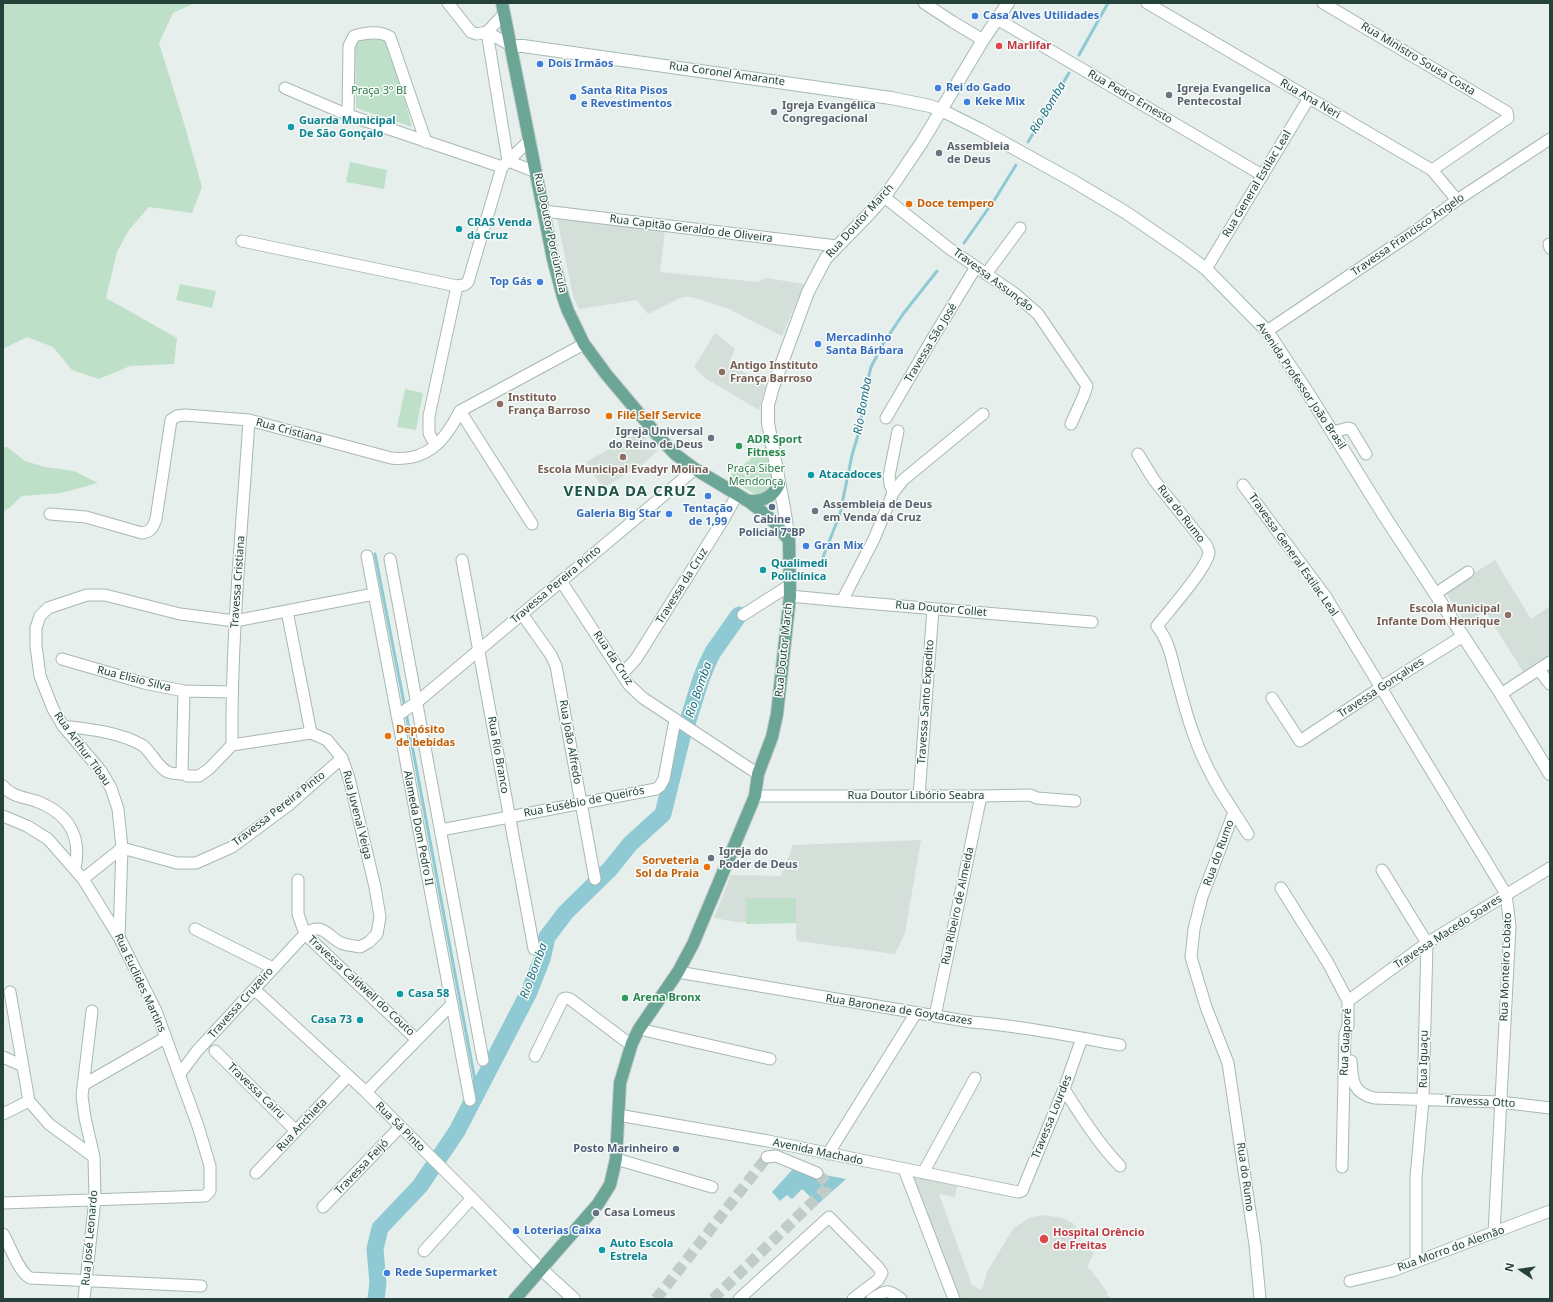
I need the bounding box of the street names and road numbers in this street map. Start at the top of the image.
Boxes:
street label: Rua Ministro Sousa Costa [1358,20,1478,98]
street label: Rua Coronel Amarante [668,59,786,89]
street label: Rua Pedro Ernesto [1085,67,1175,127]
street label: Rua Ana Neri [1277,76,1343,122]
street label: Rua General Estilac Leal [1220,128,1294,240]
street label: Rua Doutor Porciúncula [531,172,569,294]
street label: Rua Doutor March [823,181,897,261]
street label: Travessa Francisco Ângelo [1349,191,1467,279]
street label: Rua Capitão Geraldo de Oliveira [609,212,773,246]
street label: Travessa Assunção [950,246,1036,314]
street label: Travessa São José [902,301,960,385]
street label: Avenida Professor João Brasil [1253,320,1349,452]
street label: Rua Cristiana [254,416,324,446]
street label: Rua do Rumo [1154,483,1208,545]
street label: Travessa General Estilac Leal [1245,491,1341,619]
street label: Travessa Cristiana [228,535,248,629]
street label: Travessa Pereira Pinto [508,543,604,627]
street label: Travessa da Cruz [653,546,711,626]
street label: Rua Doutor Collet [895,598,987,620]
street label: Rua Doutor March [772,602,796,698]
street label: Rua da Cruz [590,629,636,687]
street label: Travessa Santo Expedito [915,639,937,765]
street label: Travessa Gonçalves [1335,655,1427,721]
street label: Rua Elisio Silva [96,663,172,695]
street label: Rua João Alfredo [556,699,584,785]
street label: Rua Arthur Tibau [51,710,113,788]
street label: Rua Rio Branco [485,715,511,795]
street label: Travessa Pereira Pinto [230,769,328,849]
street label: Rua Juvenal Veiga [340,769,374,861]
street label: Alameda Dom Pedro II [400,769,436,887]
street label: Rua Eusébio de Queirós [523,784,645,820]
street label: Rua Doutor Libório Seabra [848,789,984,803]
street label: Rua do Rumo [1201,818,1237,888]
street label: Rua Ribeiro de Almeida [939,846,977,966]
street label: Travessa Macedo Soares [1392,892,1504,972]
street label: Rua Monteiro Lobato [1498,912,1514,1022]
street label: Rua Euclides Martins [111,932,169,1034]
street label: Travessa Caldwell do Couto [305,933,417,1039]
street label: Travessa Cruzeiro [206,965,276,1041]
street label: Rua Baroneza de Goytacazes [825,992,973,1028]
street label: Rua Guaporé [1338,1008,1354,1076]
street label: Rua Iguaçu [1417,1030,1431,1088]
street label: Travessa Cairu [225,1060,287,1122]
street label: Travessa Lourdes [1029,1073,1075,1161]
street label: Travessa Otto [1444,1094,1516,1110]
street label: Rua Anchieta [274,1096,330,1154]
street label: Rua Sá Pinto [372,1099,428,1155]
street label: Avenida Machado [772,1136,864,1168]
street label: Travessa Feijó [332,1137,392,1197]
street label: Rua do Rumo [1234,1142,1256,1212]
street label: Rua José Leonardo [79,1190,101,1286]
street label: Rua Morro do Alemão [1396,1223,1506,1275]

